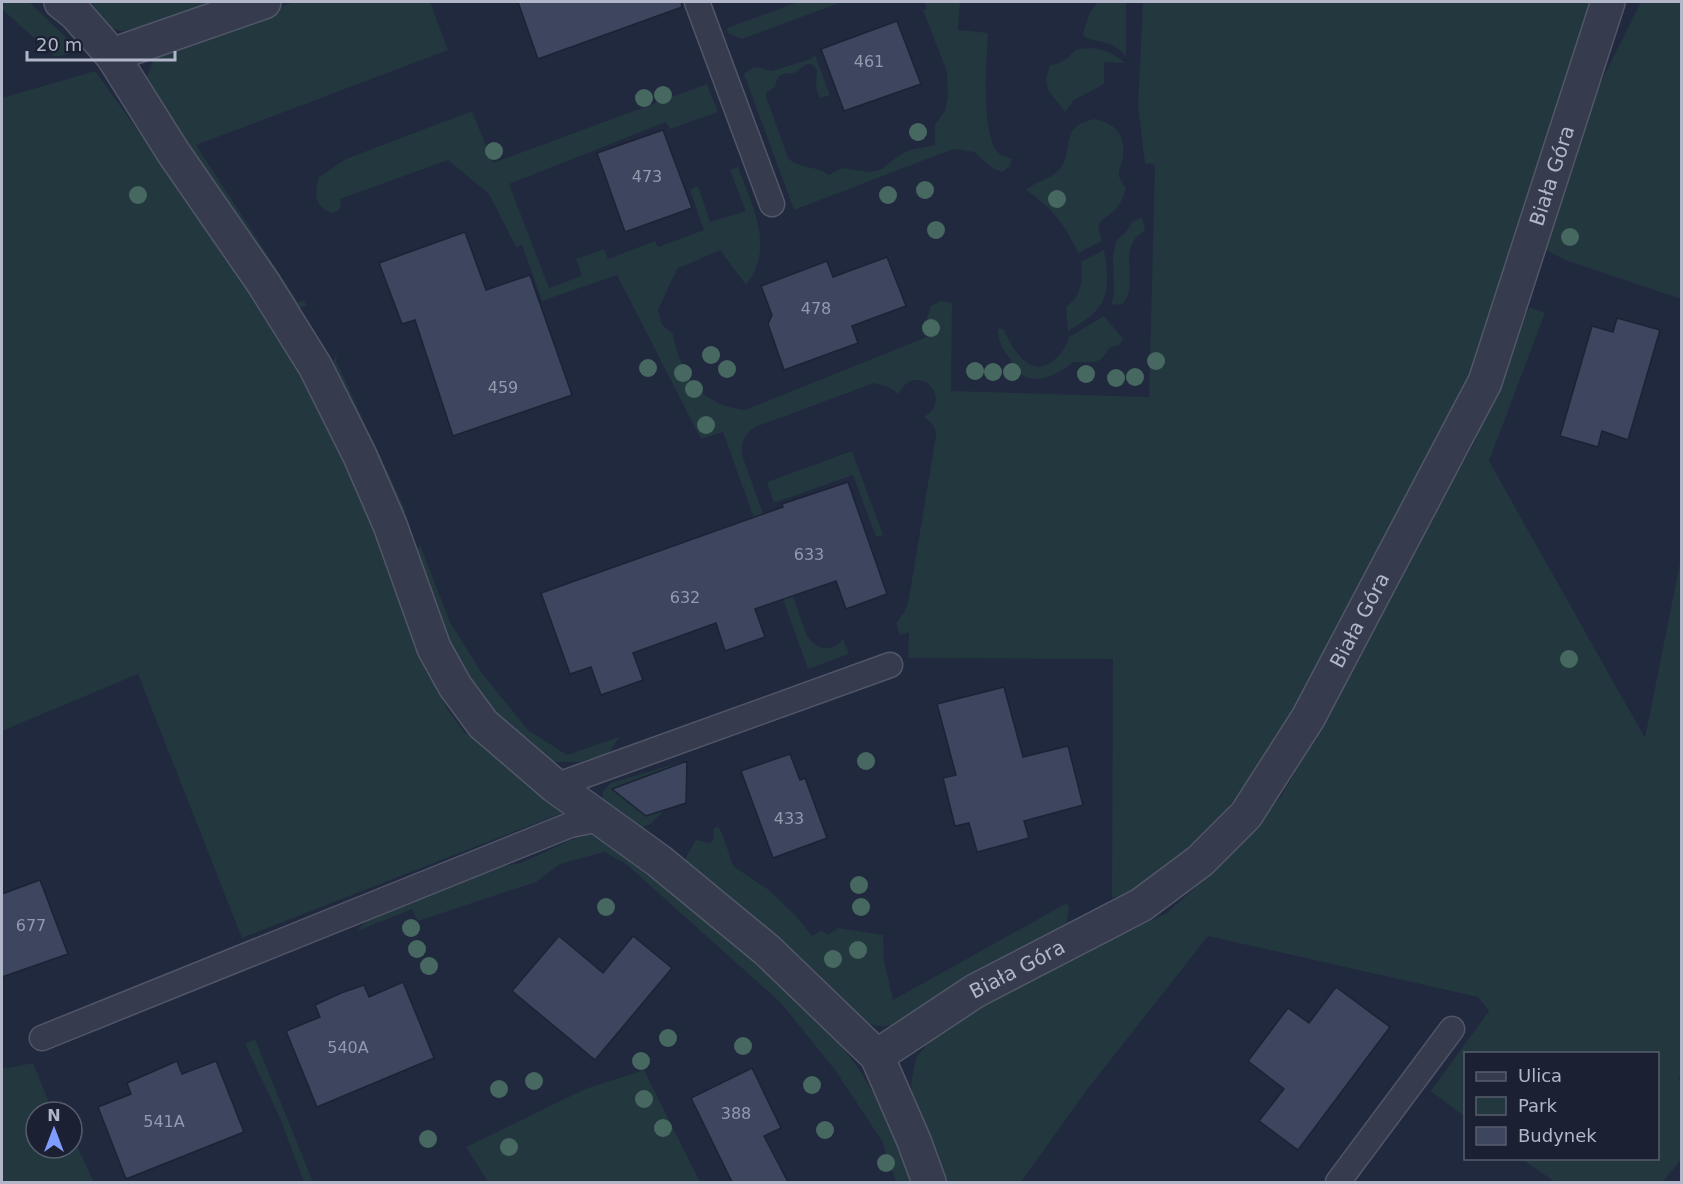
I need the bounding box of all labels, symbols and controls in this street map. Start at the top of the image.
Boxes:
scale bar [27,24,176,62]
text: 20 m [36,34,82,55]
house number: 461 [854,52,884,71]
street label: Biała Góra [1524,122,1579,229]
house number: 473 [632,167,662,186]
house number: 478 [801,299,831,318]
house number: 459 [488,378,518,397]
house number: 633 [794,545,824,564]
street label: Biała Góra [1325,568,1394,672]
house number: 632 [670,588,700,607]
house number: 433 [774,809,804,828]
house number: 677 [16,916,46,935]
street label: Biała Góra [965,935,1069,1004]
house number: 540A [327,1038,369,1057]
legend [1464,1052,1659,1160]
text: Ulica [1518,1065,1562,1086]
text: Park [1518,1095,1557,1116]
north arrow [24,1100,84,1160]
house number: 388 [721,1104,751,1123]
text: N [47,1106,61,1125]
house number: 541A [143,1112,185,1131]
text: Budynek [1518,1125,1597,1146]

